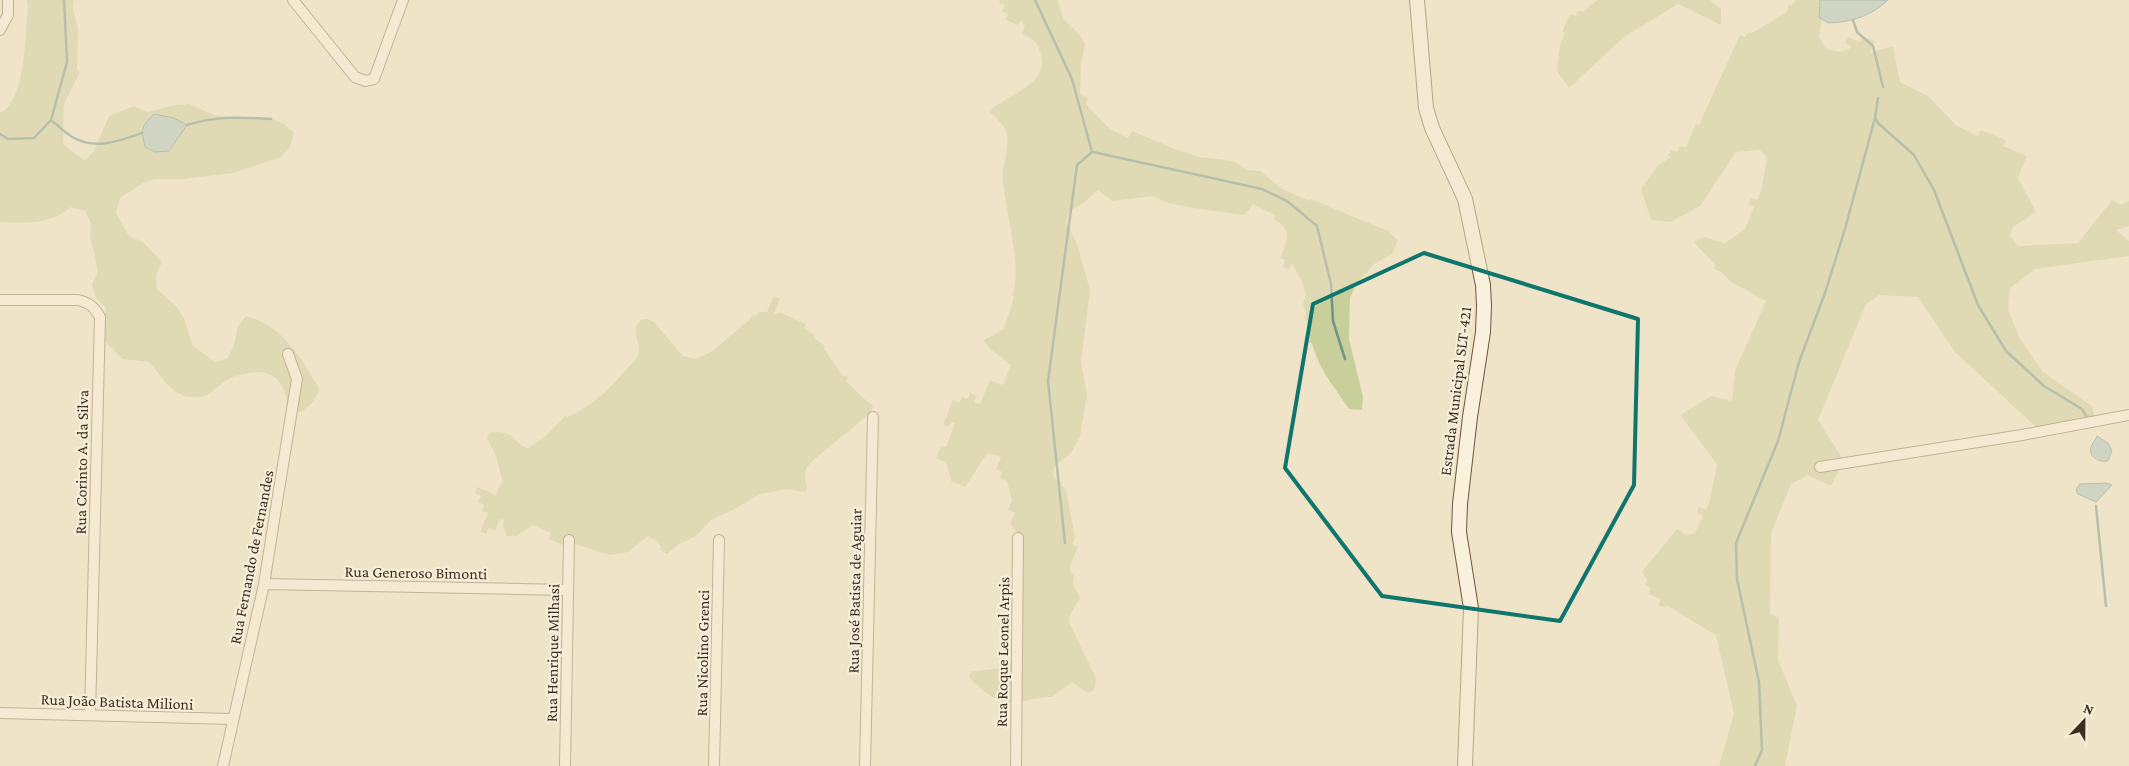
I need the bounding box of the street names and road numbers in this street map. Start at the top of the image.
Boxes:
street label: Estrada Municipal SLT-421 [1437,306,1475,477]
street label: Rua Corinto A. da Silva [72,389,91,534]
street label: Rua Fernando de Fernandes [226,469,277,645]
street label: Rua José Batista de Aguiar [845,508,865,674]
street label: Rua Generoso Bimonti [345,563,487,582]
street label: Rua Roque Leonel Arpis [993,577,1013,727]
street label: Rua Henrique Milhasi [543,584,563,722]
street label: Rua Nicolino Grenci [693,590,712,716]
street label: Rua João Batista Milioni [40,690,194,714]

